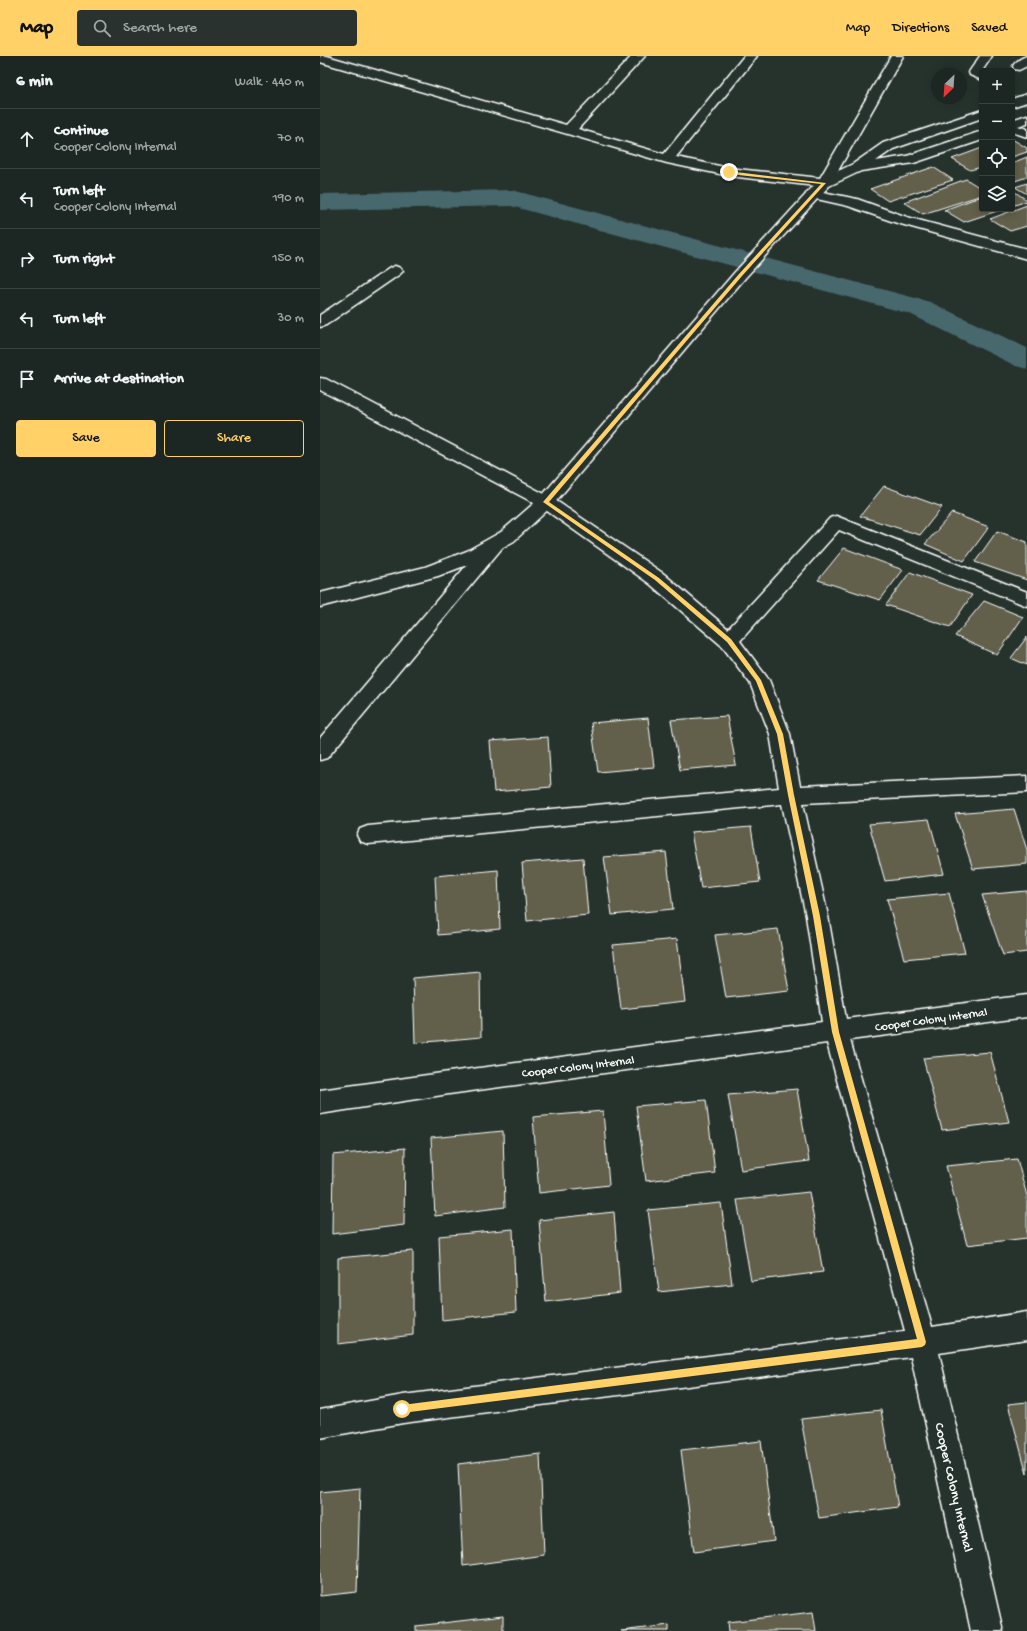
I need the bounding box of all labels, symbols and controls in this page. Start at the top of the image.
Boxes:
search box [77,10,357,46]
text: Map [20,17,53,40]
icon: search [91,17,113,39]
text: Search here [123,19,197,37]
text: Map [846,20,870,37]
text: Directions [892,20,949,37]
text: Saved [971,20,1007,37]
north arrow [931,68,967,104]
map controls [979,68,1015,212]
button: + [979,68,1015,104]
text: 6 min [16,72,52,92]
text: Walk · 440 m [235,75,304,90]
button: − [979,104,1015,140]
text: Continue [54,122,108,140]
icon: ahead [16,128,38,150]
text: 70 m [278,131,304,146]
text: Cooper Colony Internal [54,140,177,155]
button: locate [979,140,1015,176]
route end [720,163,738,181]
button: layers [979,176,1015,212]
text: Turn left [54,182,105,200]
icon: left [16,188,38,210]
text: 190 m [273,191,304,206]
text: Cooper Colony Internal [54,200,177,215]
icon: right [16,248,38,270]
text: Turn right [54,250,114,268]
text: 150 m [272,251,304,266]
icon: left [16,308,38,330]
text: Turn left [54,310,105,328]
text: 30 m [278,311,304,326]
icon: arrive [16,368,38,390]
text: Arrive at destination [54,370,184,388]
button: Save [16,420,156,457]
button: Share [164,420,304,457]
street label: Cooper Colony Internal [874,1006,989,1036]
street label: Cooper Colony Internal [521,1054,636,1082]
route start [393,1400,411,1418]
street label: Cooper Colony Internal [929,1421,976,1554]

